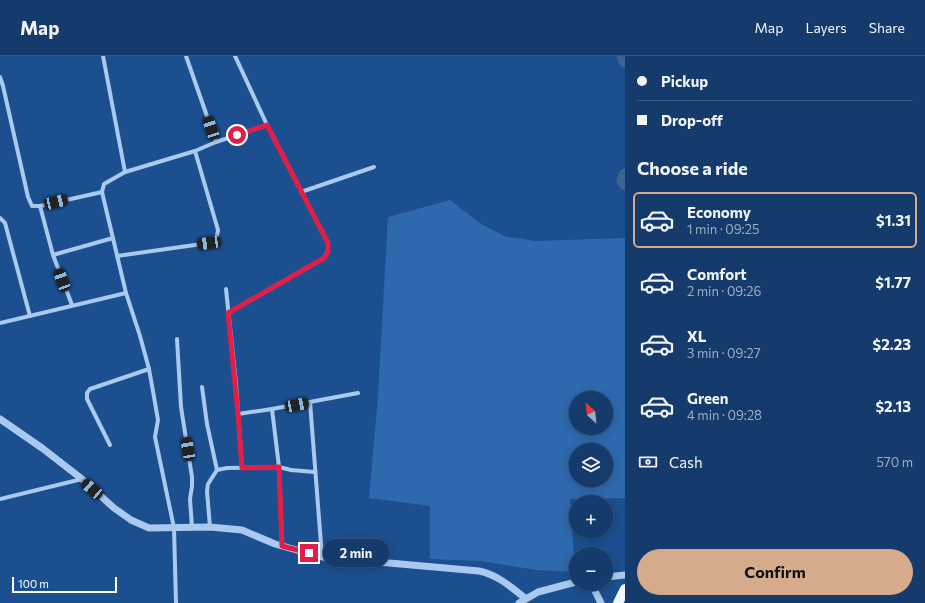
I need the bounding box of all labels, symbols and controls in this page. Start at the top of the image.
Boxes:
text: Map [20,16,59,39]
text: Map [755,19,783,36]
text: Layers [805,19,847,36]
text: Share [869,19,905,36]
text: Pickup [661,72,708,90]
text: Drop-off [661,111,723,129]
car [201,115,221,141]
route start [228,126,246,144]
text: Choose a ride [637,157,748,179]
car [43,193,69,211]
icon: car [639,202,675,238]
text: Economy [687,203,751,221]
text: $1.31 [876,211,911,229]
text: 1 min · 09:25 [687,221,759,237]
car [196,235,222,251]
icon: car [639,264,675,300]
text: Comfort [687,265,747,283]
car [52,267,72,293]
text: $1.77 [875,273,911,291]
text: 2 min · 09:26 [687,283,761,299]
icon: car [639,326,675,362]
text: XL [687,327,706,345]
text: $2.23 [873,335,911,353]
text: 3 min · 09:27 [687,345,761,361]
icon: car [639,388,675,424]
text: Green [687,389,728,407]
north arrow [569,391,613,435]
map controls [569,391,613,591]
car [284,397,310,413]
text: $2.13 [875,397,911,415]
text: 4 min · 09:28 [687,407,762,423]
car [180,436,196,462]
button: layers [569,443,613,487]
icon: cash [637,451,659,473]
text: Cash [669,453,703,471]
text: 570 m [876,454,913,470]
car [79,477,105,501]
button: + [569,495,613,539]
callout: 2 min [323,539,389,567]
route end [300,544,318,562]
text: 2 min [340,545,372,561]
button: − [569,547,613,591]
button: Confirm [637,549,913,595]
scale bar [12,575,117,594]
text: 100 m [18,577,49,590]

